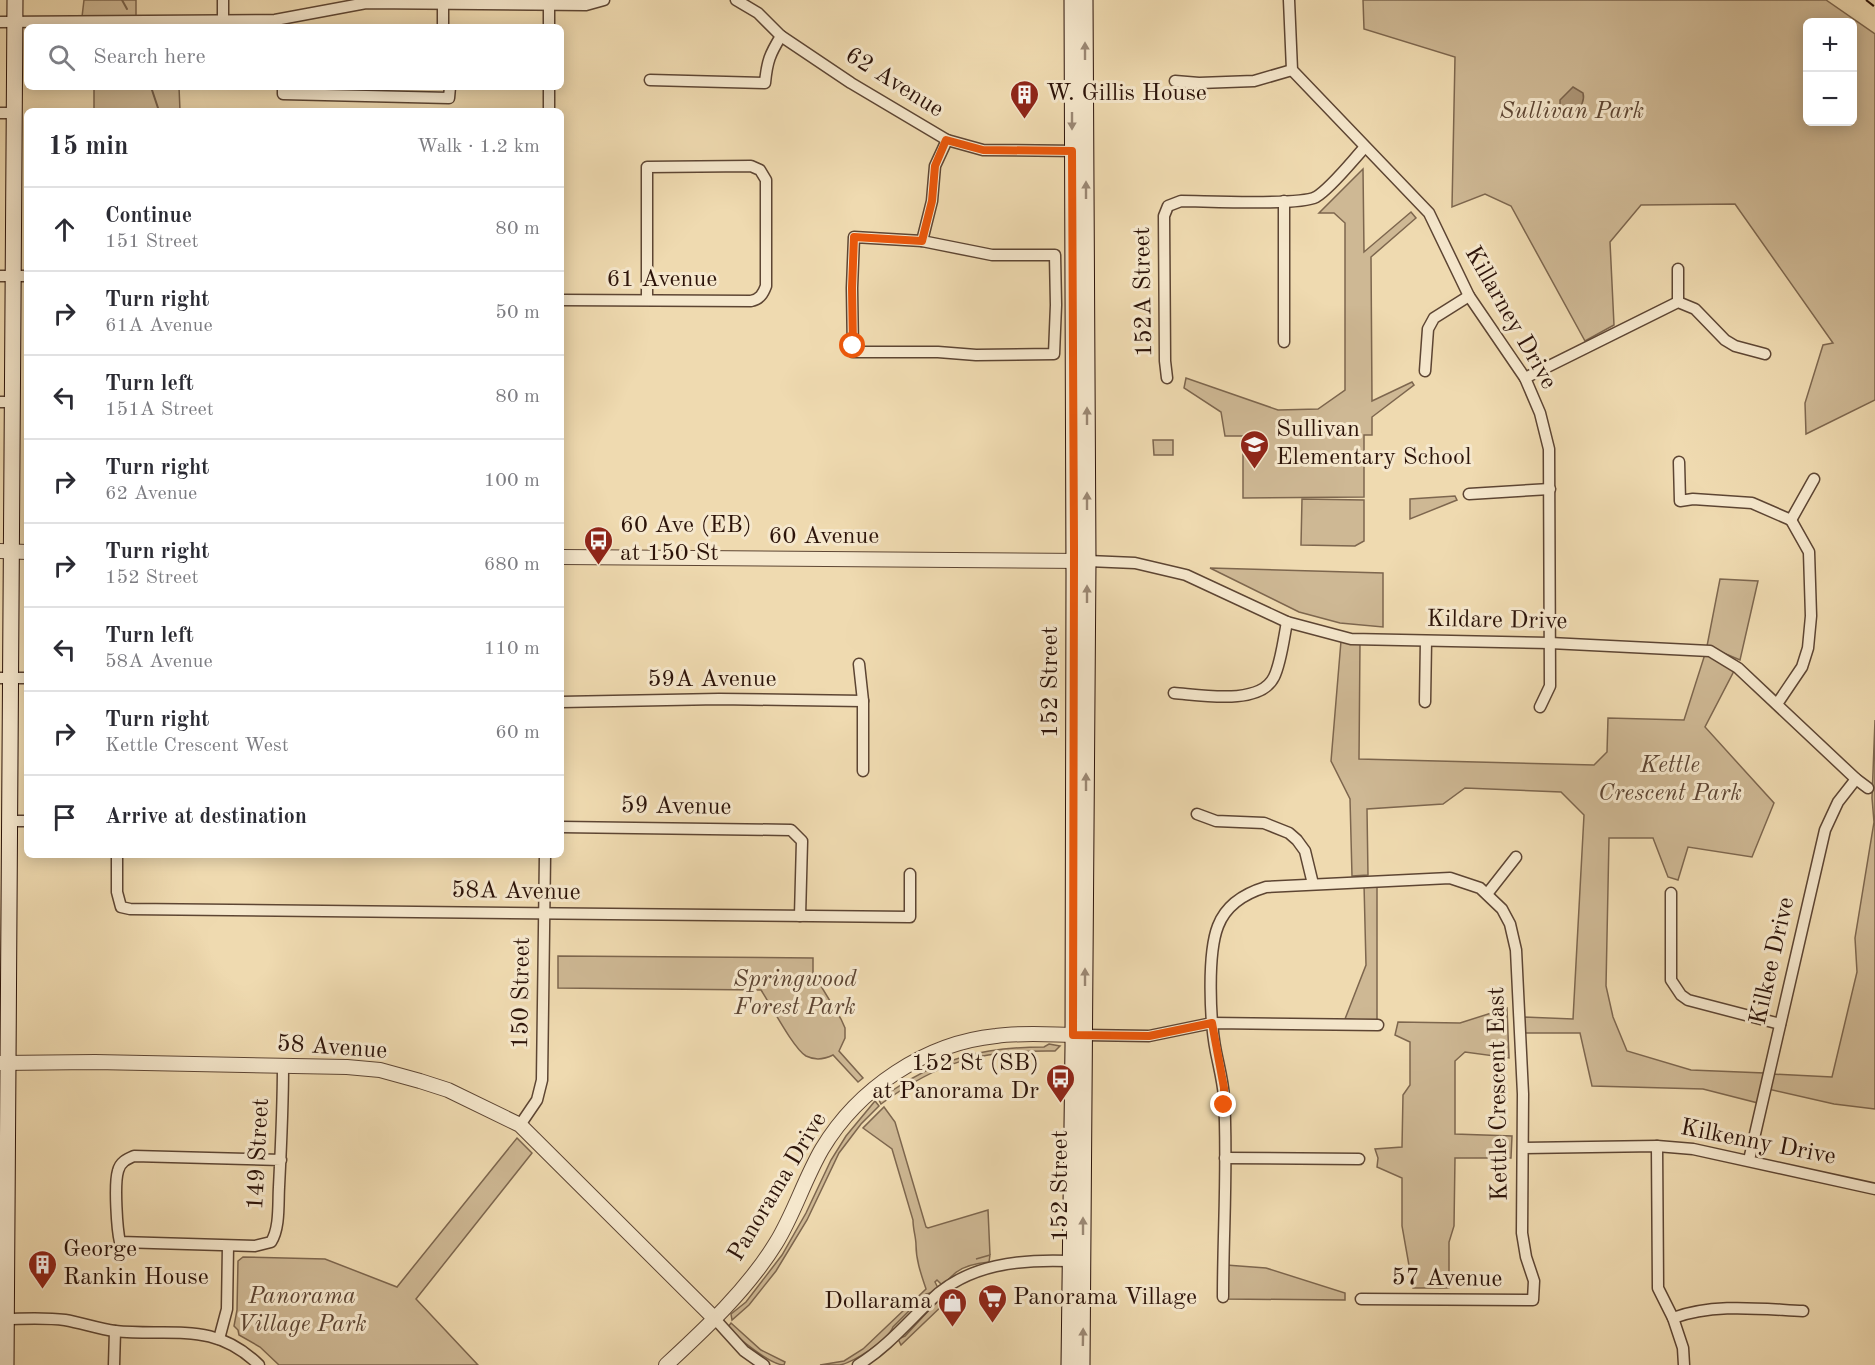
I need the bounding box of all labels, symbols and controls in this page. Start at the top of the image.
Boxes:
map controls [1803,18,1857,126]
button: + [1803,18,1857,72]
search box [24,24,564,90]
icon: search [45,41,78,74]
one-way arrow [1080,41,1090,60]
street label: 62 Avenue [841,43,947,123]
text: Search here [93,46,206,68]
button: − [1803,72,1857,126]
building icon: W. Gillis House [1009,78,1041,120]
place label: W. Gillis House [1046,82,1207,106]
park label: Sullivan Park [1500,100,1644,124]
one-way arrow [1067,112,1077,131]
text: 15 min [48,134,128,160]
text: Walk · 1.2 km [417,137,540,157]
one-way arrow [1081,180,1091,199]
text: Continue [105,205,192,227]
icon: ahead [48,213,81,246]
text: 80 m [495,219,540,239]
street label: 152A Street [1131,227,1157,357]
text: 151 Street [105,232,198,252]
street label: Killarney Drive [1460,243,1560,393]
street label: 61 Avenue [607,268,717,292]
text: Turn right [105,289,209,311]
icon: right [48,297,81,330]
text: 50 m [495,303,540,323]
text: 61A Avenue [105,316,213,336]
route start [839,332,865,358]
text: Turn left [105,373,194,395]
icon: left [48,381,81,414]
text: 80 m [495,387,540,407]
text: 151A Street [105,400,214,420]
one-way arrow [1082,406,1092,425]
place label: Sullivan Elementary School [1276,418,1471,470]
school or university icon: Sullivan Elementary School [1239,428,1271,470]
text: Turn right [105,457,209,479]
icon: right [48,465,81,498]
text: 100 m [484,471,540,491]
text: 62 Avenue [105,484,197,504]
one-way arrow [1082,492,1092,511]
place label: 60 Ave (EB) at 150 St [620,514,752,566]
bus stop icon: 60 Ave (EB) at 150 St [583,524,615,566]
street label: 60 Avenue [769,525,879,549]
text: Turn right [105,541,209,563]
icon: right [48,549,81,582]
text: 680 m [484,555,540,575]
text: 152 Street [105,568,198,588]
one-way arrow [1082,585,1092,604]
street label: Kildare Drive [1426,608,1568,634]
text: Turn left [105,625,194,647]
street label: 152 Street [1039,626,1063,738]
icon: left [48,633,81,666]
text: 110 m [484,639,540,659]
text: 58A Avenue [105,652,213,672]
street label: 59A Avenue [647,668,777,692]
text: Turn right [105,709,209,731]
icon: right [48,717,81,750]
text: 60 m [495,723,540,743]
text: Kettle Crescent West [105,736,289,756]
park label: Kettle Crescent Park [1598,754,1742,806]
one-way arrow [1081,772,1091,791]
street label: 59 Avenue [620,794,732,820]
icon: arrive [48,801,81,834]
text: Arrive at destination [105,806,307,828]
street label: 58A Avenue [451,879,581,905]
street label: Kilkee Drive [1747,895,1799,1027]
street label: 150 Street [509,937,535,1049]
one-way arrow [1080,967,1090,986]
park label: Springwood Forest Park [733,968,857,1020]
street label: Kettle Crescent East [1485,987,1513,1201]
street label: 58 Avenue [276,1032,388,1064]
place label: 152 St (SB) at Panorama Dr [872,1052,1039,1104]
bus stop icon: 152 St (SB) at Panorama Dr [1044,1062,1076,1104]
route end [1210,1091,1236,1117]
street label: 149 Street [244,1097,274,1211]
street label: Panorama Drive [724,1108,832,1266]
street label: Kilkenny Drive [1678,1116,1838,1170]
street label: 152 Street [1049,1130,1073,1242]
one-way arrow [1078,1216,1088,1235]
place label: George Rankin House [63,1238,209,1290]
building icon: George Rankin House [26,1248,58,1290]
street label: 57 Avenue [1391,1266,1503,1292]
supermarket icon: Panorama Village [976,1282,1008,1324]
park label: Panorama Village Park [237,1285,367,1337]
shop icon: Dollarama [937,1286,969,1328]
place label: Panorama Village [1013,1286,1197,1310]
place label: Dollarama [824,1290,932,1314]
one-way arrow [1078,1328,1088,1347]

